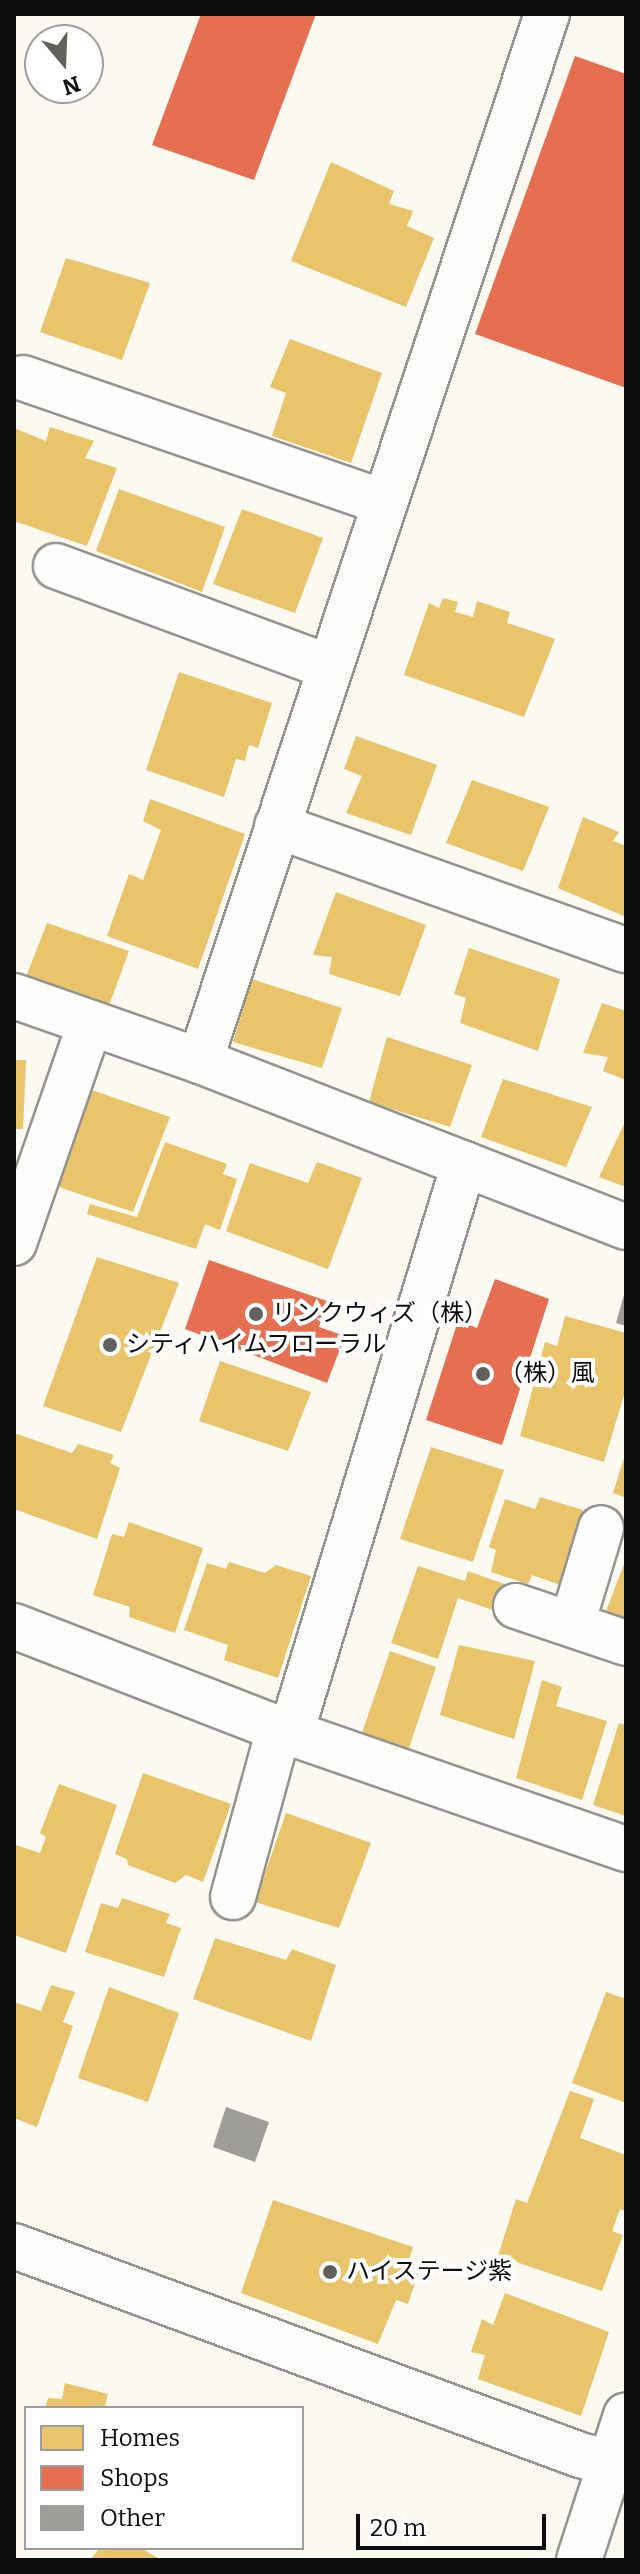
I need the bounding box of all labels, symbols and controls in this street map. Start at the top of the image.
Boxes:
north arrow [24,24,104,104]
text: N [59,70,84,101]
place label: リンクウィズ（株） [272,1300,488,1328]
marker: リンクウィズ（株） [247,1305,265,1323]
place label: シティハイムフローラル [126,1331,390,1359]
marker: シティハイムフローラル [101,1336,119,1354]
place label: （株）風 [499,1360,595,1388]
marker: （株）風 [474,1365,492,1383]
place label: ハイステージ紫 [346,2258,514,2286]
marker: ハイステージ紫 [321,2263,339,2281]
legend [24,2406,304,2550]
text: Homes [100,2424,180,2452]
text: Shops [100,2464,169,2492]
scale bar [360,2498,550,2548]
text: Other [100,2504,165,2532]
text: 20 m [370,2514,426,2542]

